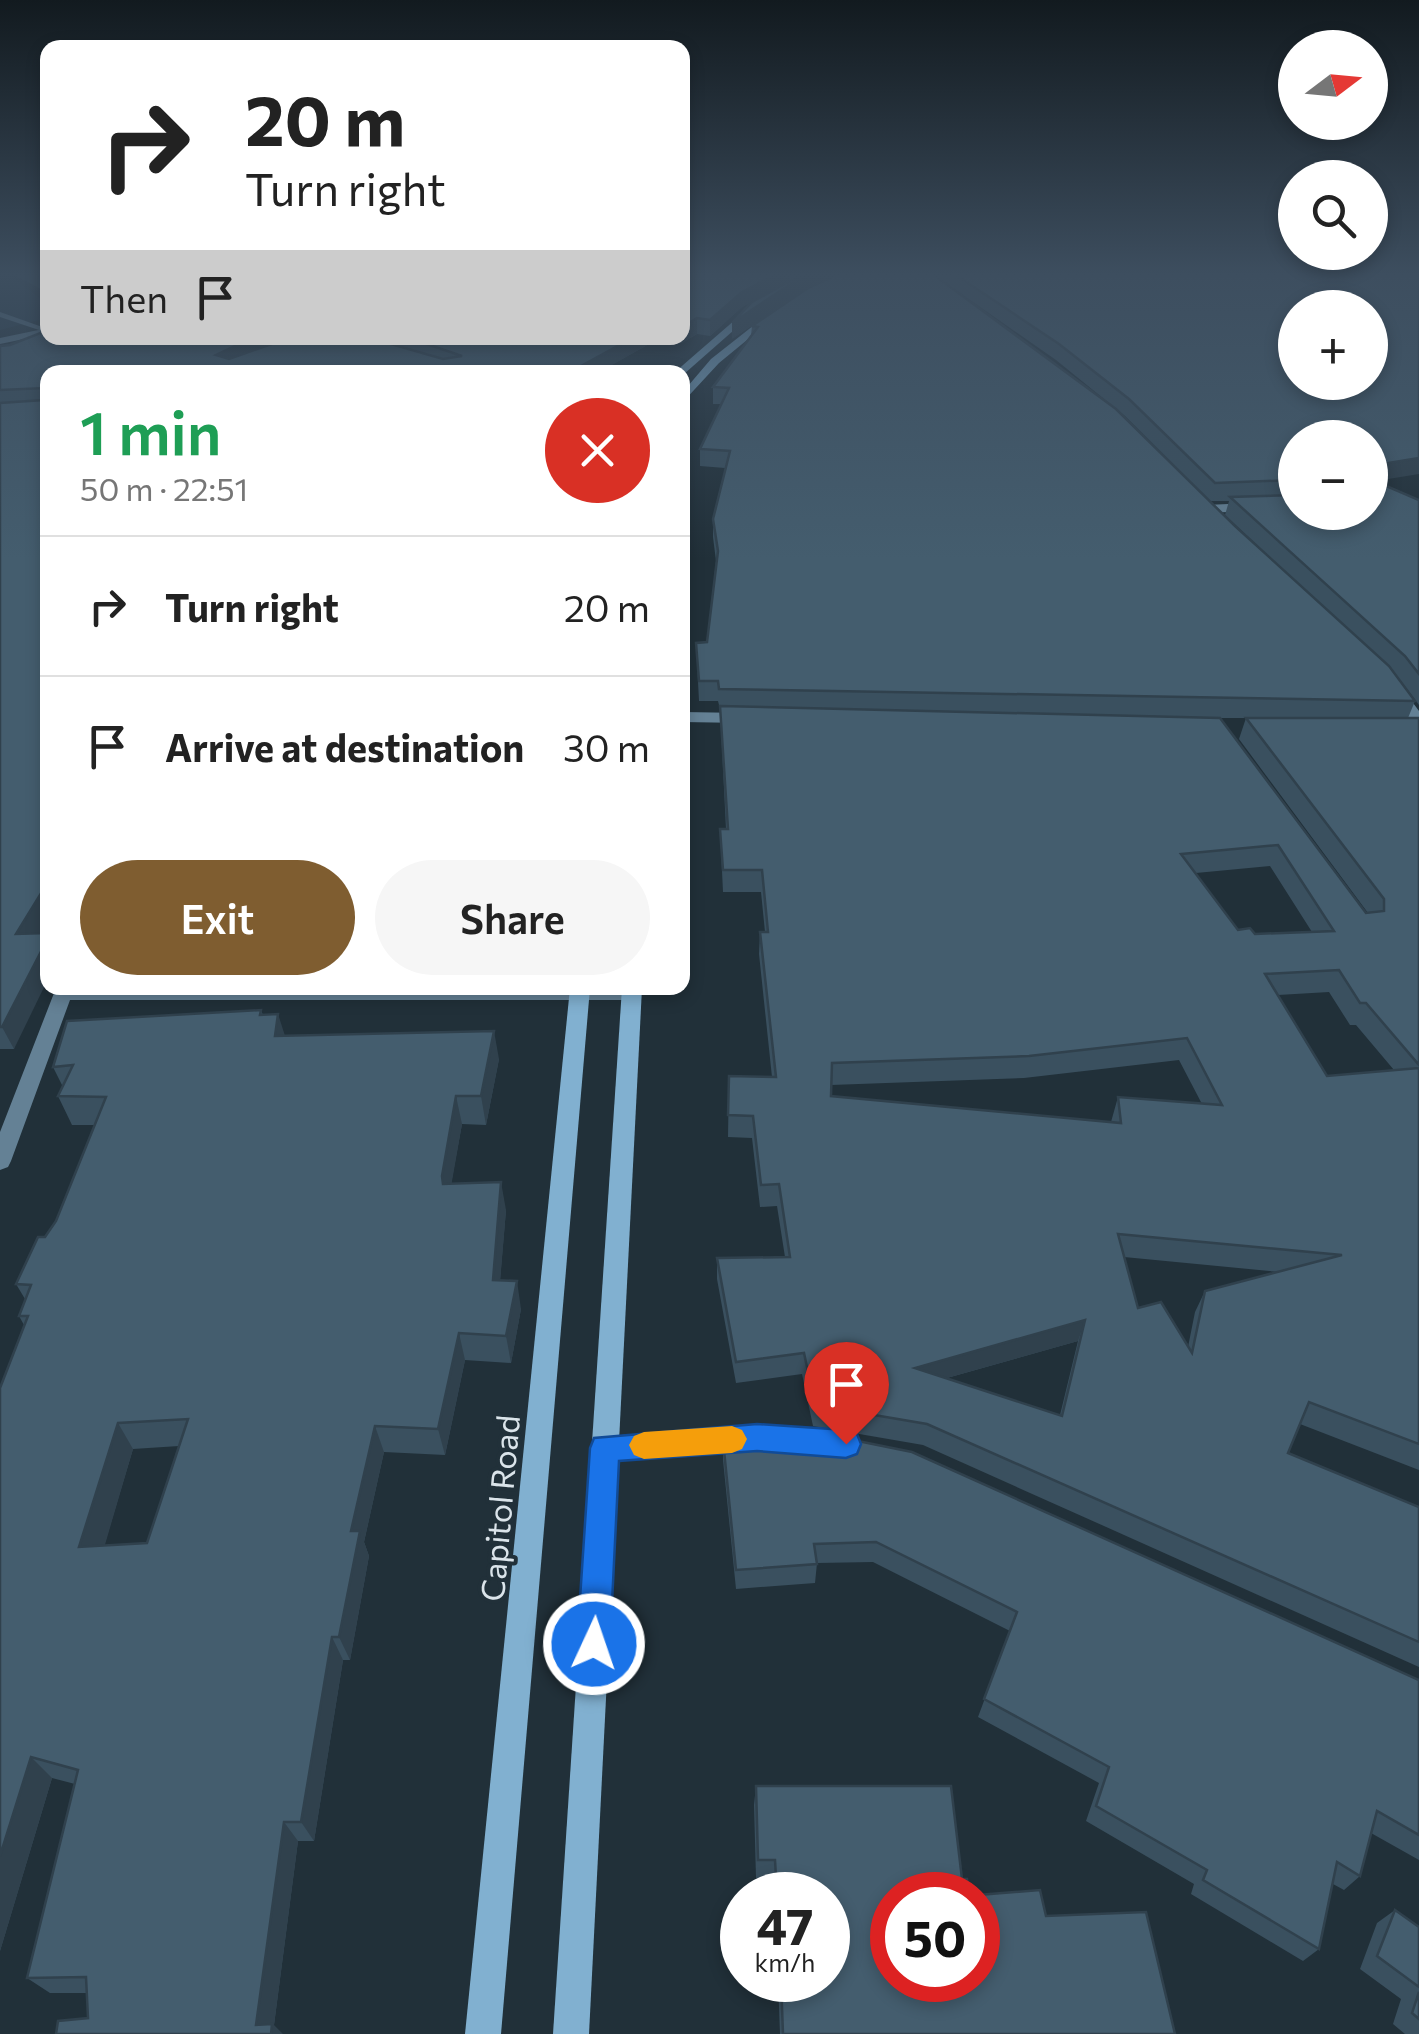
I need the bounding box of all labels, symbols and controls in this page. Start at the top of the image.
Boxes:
north arrow [1278,30,1388,140]
map controls [1278,30,1388,530]
text: 20 m [245,75,405,160]
icon: right [80,80,210,210]
text: Turn right [245,160,446,215]
button: search [1278,160,1388,270]
icon: arrive [188,270,243,325]
text: Then [80,274,168,321]
button: + [1278,290,1388,400]
text: 1 min [80,394,221,467]
button: close [545,398,650,503]
button: − [1278,420,1388,530]
text: 50 m · 22:51 [80,468,248,508]
icon: right [80,579,135,634]
text: Turn right [165,583,339,630]
text: 20 m [564,583,650,630]
icon: arrive [80,719,135,774]
text: Arrive at destination [165,723,524,770]
text: 30 m [563,723,650,770]
button: Exit [80,860,355,975]
button: Share [375,860,650,975]
pin [804,1342,889,1445]
icon: arrive [819,1357,874,1412]
street label: Capitol Road [471,1413,527,1603]
position arrow [542,1592,646,1696]
speed limit sign: 50 [870,1872,1000,2002]
text: 47 [756,1894,814,1955]
text: km/h [755,1947,815,1977]

